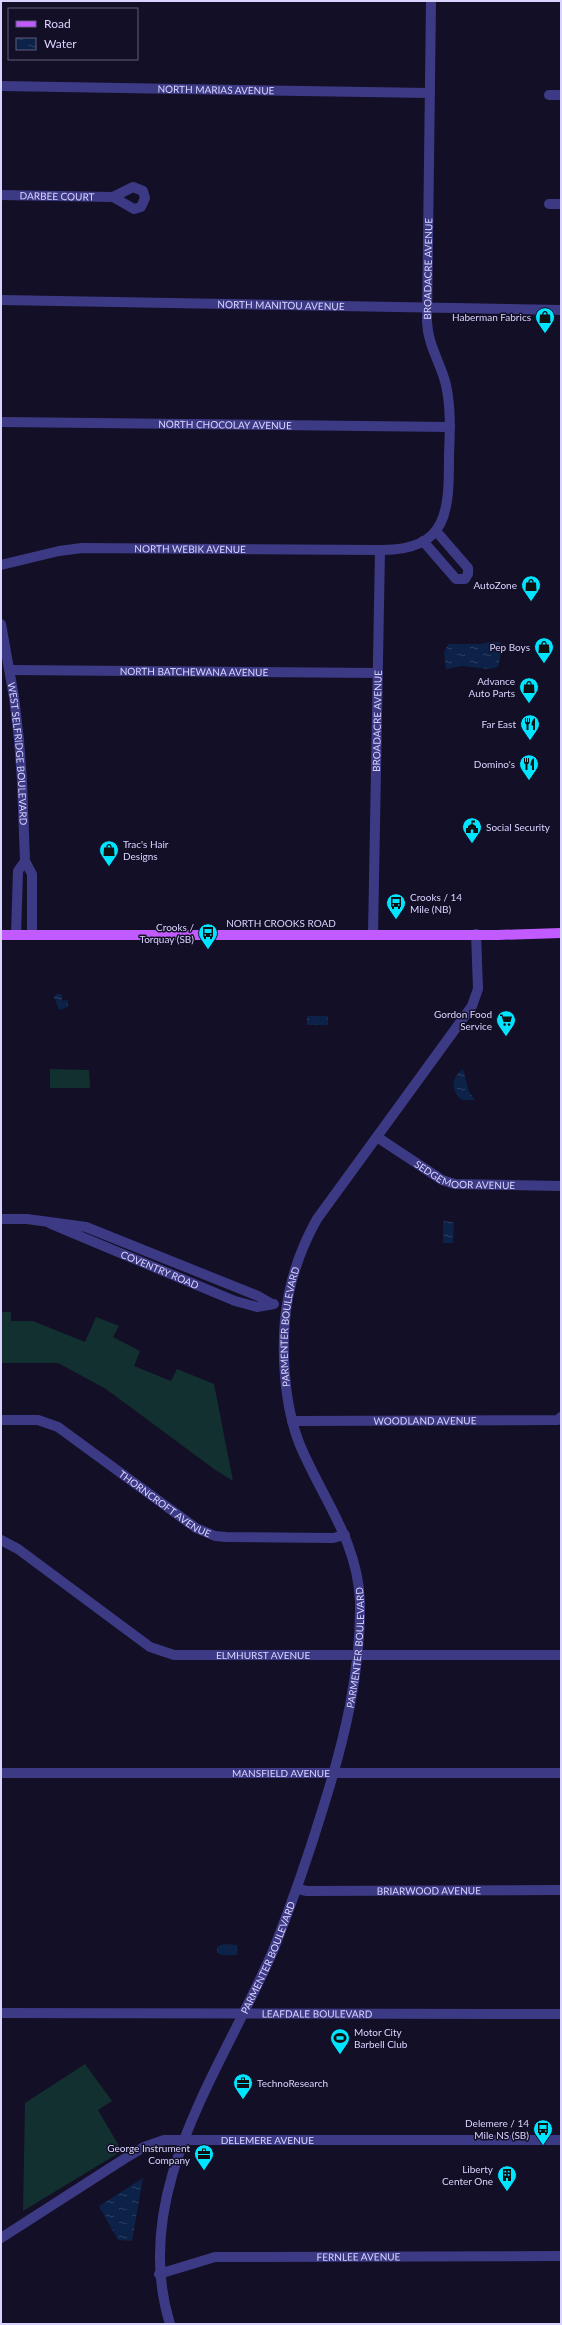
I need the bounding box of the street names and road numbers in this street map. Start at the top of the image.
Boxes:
street label: NORTH MARIAS AVENUE [157,83,275,96]
street label: DARBEE COURT [19,189,95,203]
street label: BROADACRE AVENUE [421,218,434,320]
street label: NORTH MANITOU AVENUE [217,298,345,312]
street label: NORTH CHOCOLAY AVENUE [158,418,292,431]
street label: NORTH WEBIK AVENUE [134,542,246,555]
street label: NORTH BATCHEWANA AVENUE [120,665,269,678]
street label: BROADACRE AVENUE [370,670,384,772]
street label: WEST SELFRIDGE BOULEVARD [5,681,30,826]
street label: NORTH CROOKS ROAD [226,917,336,929]
street label: SEDGEMOOR AVENUE [412,1158,515,1191]
street label: COVENTRY ROAD [119,1248,201,1291]
street label: PARMENTER BOULEVARD [278,1265,302,1388]
street label: WOODLAND AVENUE [374,1414,477,1427]
street label: THORNCROFT AVENUE [117,1468,213,1540]
street label: PARMENTER BOULEVARD [344,1586,366,1709]
street label: ELMHURST AVENUE [216,1649,310,1661]
street label: MANSFIELD AVENUE [232,1767,330,1779]
street label: BRIARWOOD AVENUE [377,1884,481,1897]
street label: PARMENTER BOULEVARD [238,1899,297,2016]
street label: LEAFDALE BOULEVARD [262,2007,373,2020]
street label: DELEMERE AVENUE [221,2134,314,2146]
street label: FERNLEE AVENUE [317,2250,401,2263]

